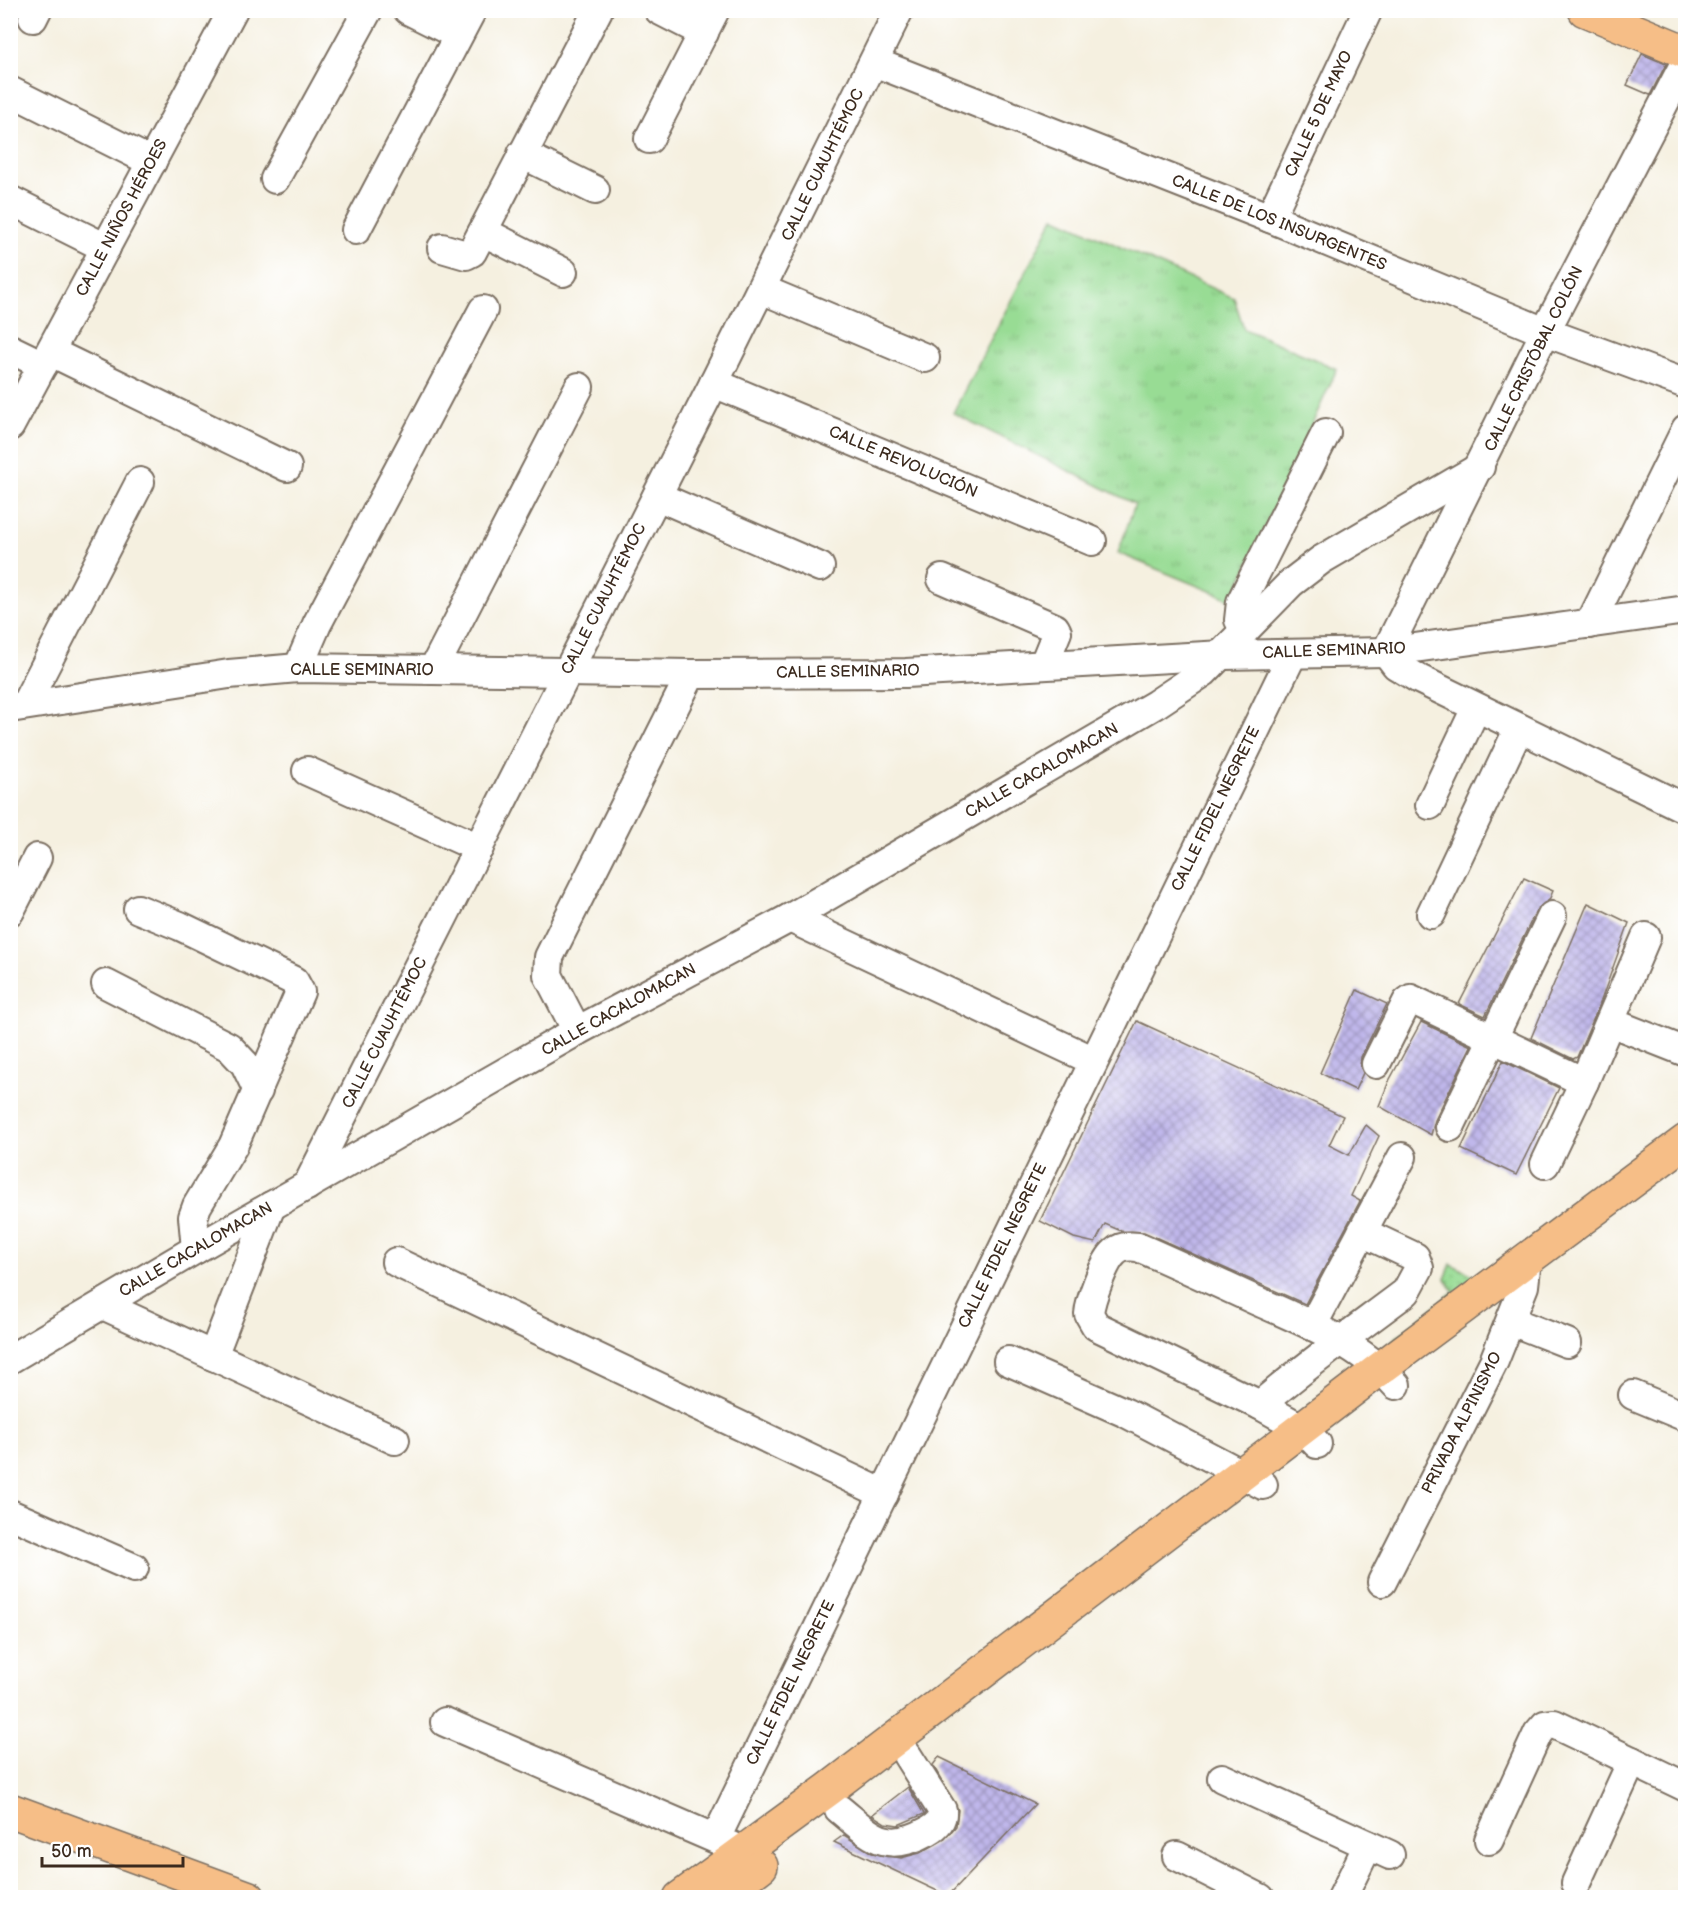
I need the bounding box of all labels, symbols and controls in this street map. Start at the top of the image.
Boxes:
street label: CALLE 5 DE MAYO [1281,48,1357,180]
street label: CALLE CUAUHTÉMOC [776,85,868,244]
street label: CALLE NIÑOS HÉROES [71,135,172,300]
street label: CALLE DE LOS INSURGENTES [1169,171,1389,275]
street label: CALLE CRISTÓBAL COLÓN [1479,262,1587,455]
street label: CALLE REVOLUCIÓN [826,420,981,502]
street label: CALLE CUAUHTÉMOC [556,519,650,678]
street label: CALLE SEMINARIO [1262,639,1406,663]
street label: CALLE SEMINARIO [290,661,434,680]
street label: CALLE SEMINARIO [776,661,920,683]
street label: CALLE CACALOMACAN [962,719,1122,823]
street label: CALLE FIDEL NEGRETE [1168,723,1264,895]
street label: CALLE CUAUHTÉMOC [337,953,431,1112]
street label: CALLE CACALOMACAN [539,960,699,1060]
street label: CALLE FIDEL NEGRETE [955,1160,1051,1332]
street label: CALLE CACALOMACAN [116,1198,276,1302]
street label: PRIVADA ALPINISMO [1418,1349,1506,1497]
street label: CALLE FIDEL NEGRETE [743,1597,839,1769]
scale bar [42,1830,183,1868]
text: 50 m [51,1841,92,1862]

